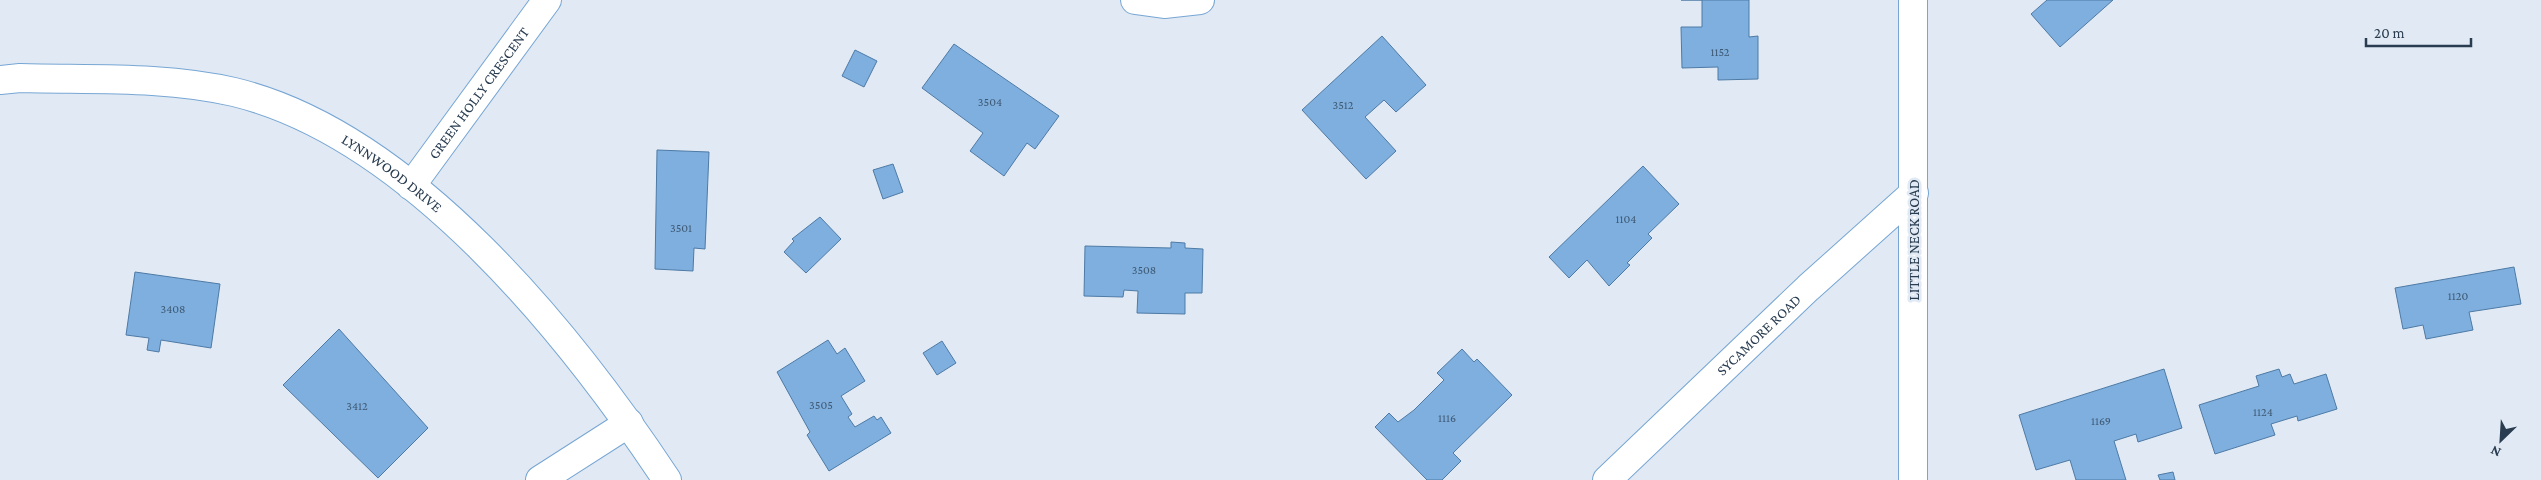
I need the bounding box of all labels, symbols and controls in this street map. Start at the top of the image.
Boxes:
scale bar [2366,15,2471,47]
street label: GREEN HOLLY CRESCENT [425,24,532,162]
text: 20 m [2374,25,2405,41]
house number: 1152 [1710,45,1730,59]
house number: 3504 [978,95,1002,109]
house number: 3512 [1333,98,1354,112]
street label: LYNNWOOD DRIVE [339,131,445,215]
street label: LITTLE NECK ROAD [1906,179,1922,301]
house number: 1104 [1616,212,1636,226]
house number: 3501 [670,221,692,235]
house number: 3508 [1132,263,1156,277]
house number: 1120 [2448,289,2468,303]
street label: SYCAMORE ROAD [1714,291,1804,379]
house number: 3408 [160,302,186,316]
house number: 3505 [809,398,833,412]
house number: 3412 [346,399,368,413]
house number: 1124 [2253,405,2273,419]
house number: 1116 [1438,411,1456,425]
house number: 1169 [2091,414,2111,428]
north arrow [2476,415,2526,465]
text: N [2487,442,2503,461]

